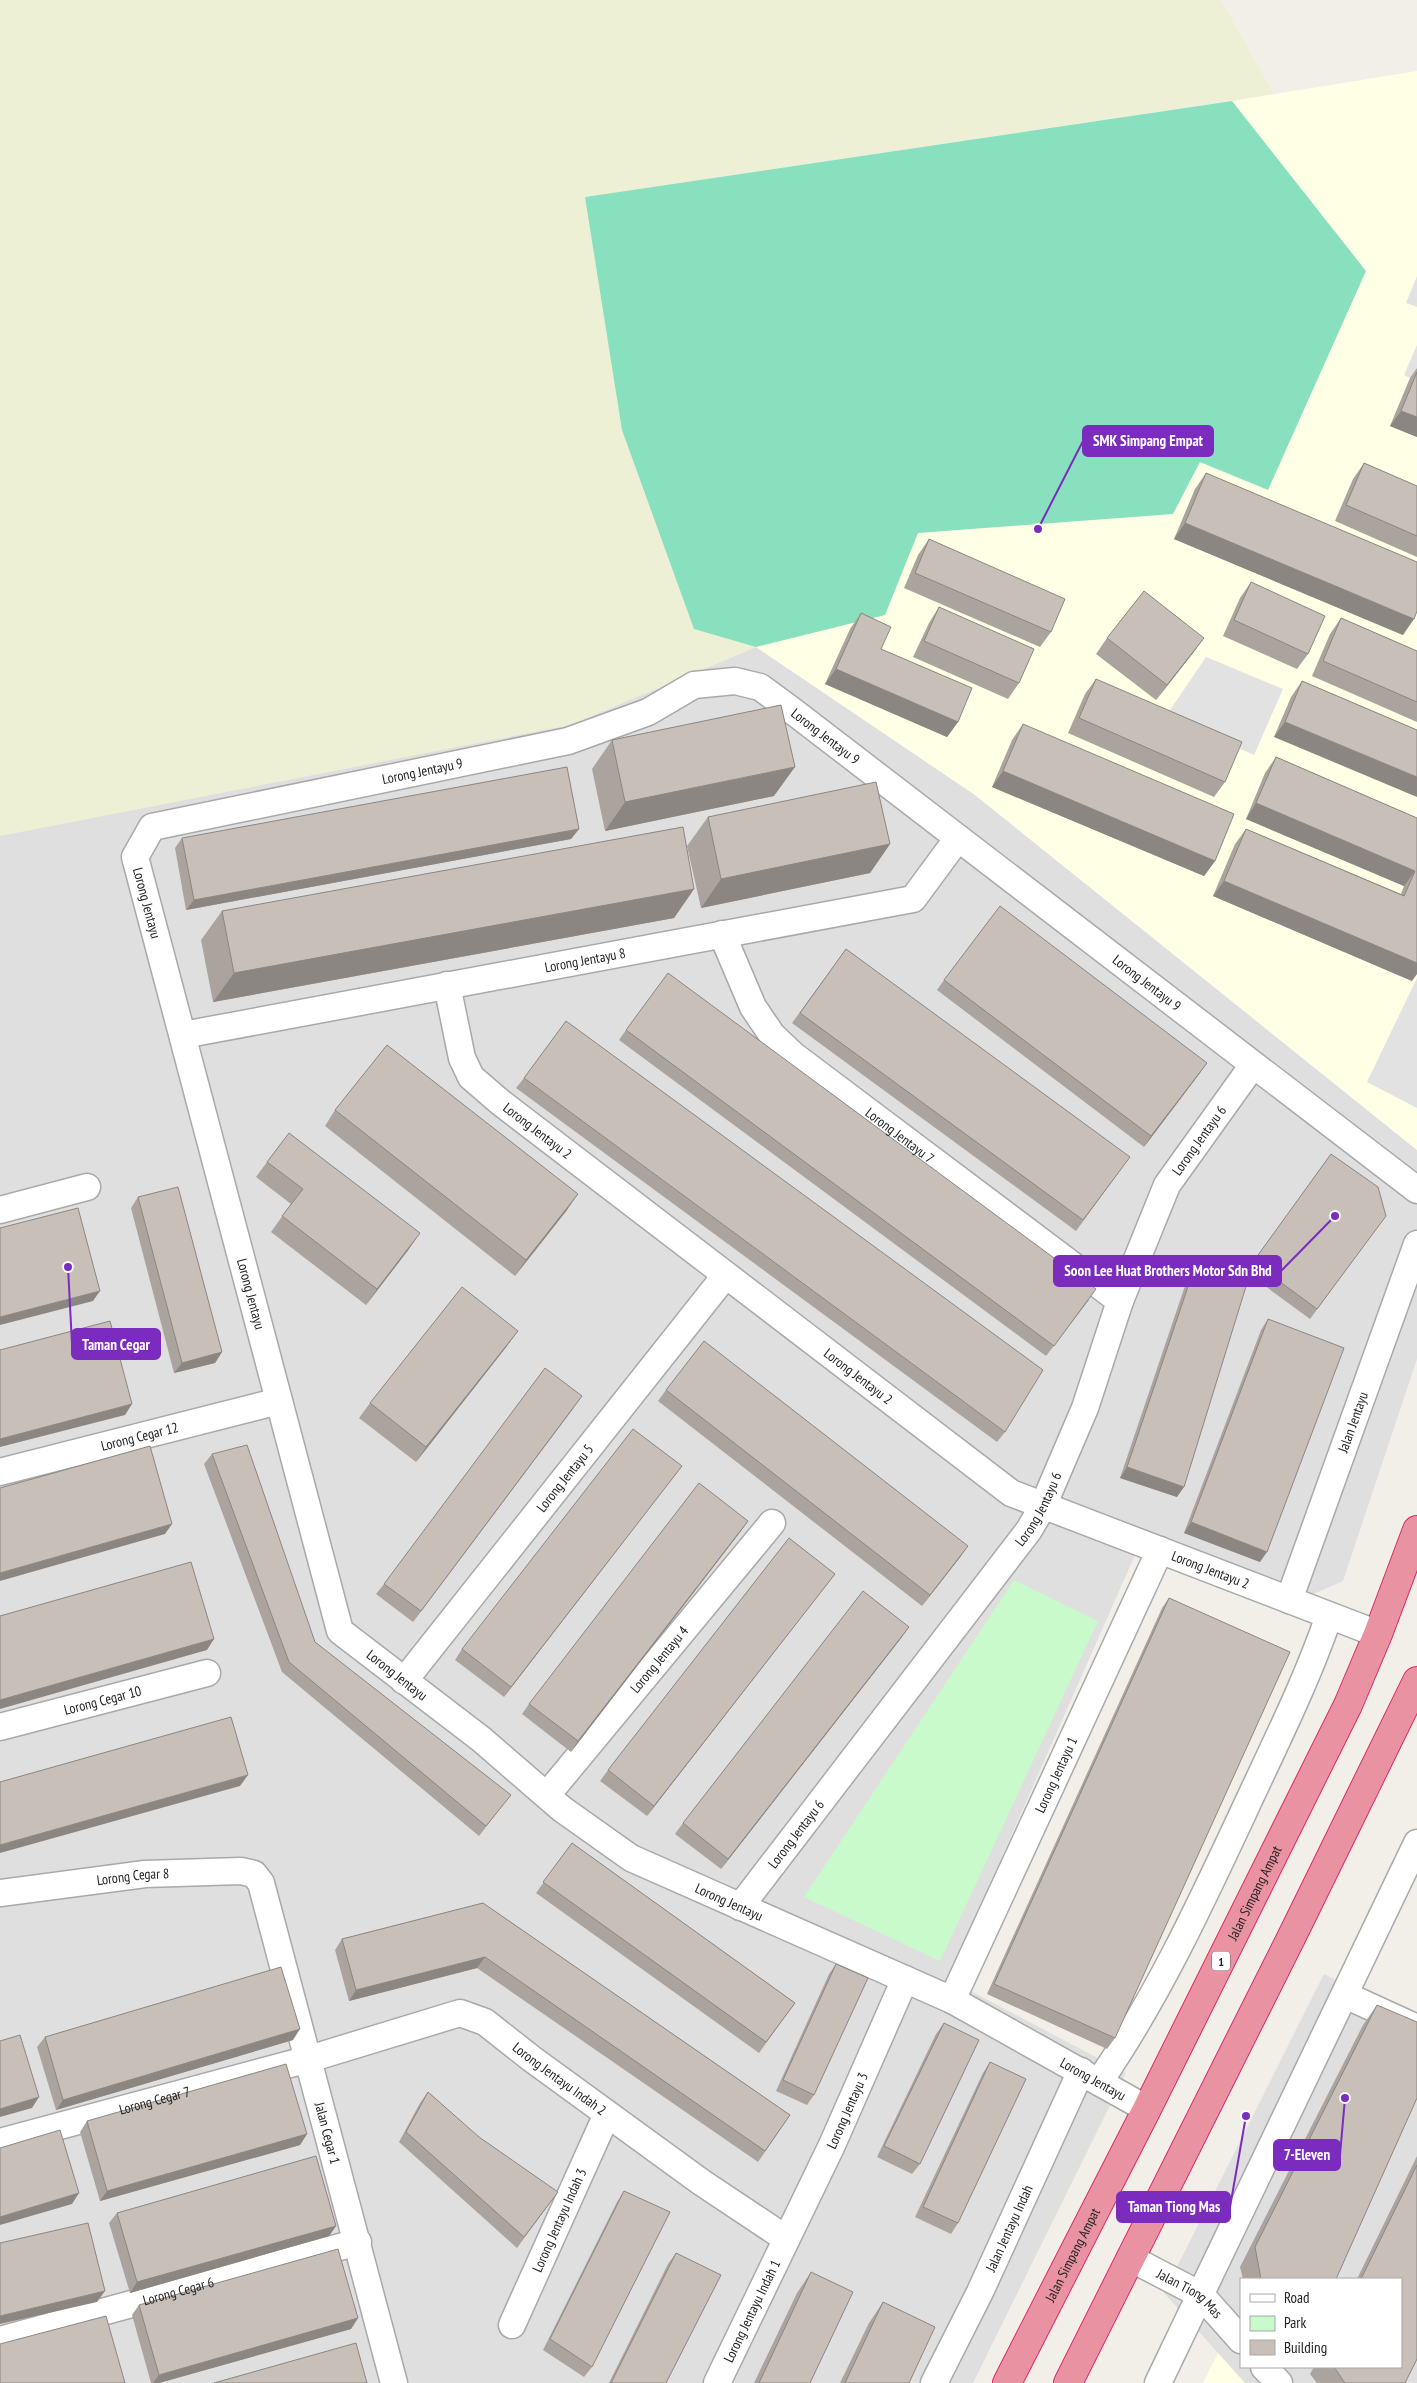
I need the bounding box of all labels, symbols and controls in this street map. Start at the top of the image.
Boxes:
callout: SMK Simpang Empat [1083,426,1213,456]
text: SMK Simpang Empat [1093,431,1204,450]
street label: Lorong Jentayu 9 [788,704,863,768]
street label: Lorong Jentayu 9 [381,754,464,788]
street label: Lorong Jentayu [129,866,165,940]
street label: Lorong Jentayu 8 [543,944,627,976]
street label: Lorong Jentayu 9 [1109,951,1185,1015]
street label: Lorong Jentayu 2 [500,1099,575,1163]
street label: Lorong Jentayu 6 [1168,1102,1230,1179]
street label: Lorong Jentayu 7 [862,1104,938,1167]
callout: Soon Lee Huat Brothers Motor Sdn Bhd [1054,1256,1281,1286]
street label: Lorong Jentayu [233,1257,269,1331]
text: Soon Lee Huat Brothers Motor Sdn Bhd [1064,1261,1272,1280]
callout: Taman Cegar [72,1329,160,1359]
text: Taman Cegar [82,1335,151,1354]
street label: Lorong Jentayu 2 [820,1344,896,1408]
street label: Jalan Jentayu [1333,1389,1372,1456]
street label: Lorong Cegar 12 [99,1418,180,1455]
street label: Lorong Jentayu 5 [532,1440,597,1516]
street label: Lorong Jentayu 6 [1011,1469,1065,1550]
street label: Lorong Jentayu 2 [1169,1547,1252,1593]
street label: Lorong Jentayu 4 [626,1622,693,1697]
street label: Lorong Jentayu [363,1646,431,1704]
street label: Lorong Cegar 10 [62,1682,143,1719]
street label: Lorong Jentayu 1 [1031,1734,1081,1816]
street label: Lorong Jentayu 6 [764,1796,828,1872]
street label: Jalan Simpang Ampat [1223,1843,1286,1944]
street label: Lorong Cegar 8 [96,1864,169,1889]
street label: Lorong Jentayu [692,1879,766,1925]
road number: 1 [1212,1952,1230,1970]
street label: Lorong Jentayu Indah 2 [509,2038,610,2119]
street label: Lorong Jentayu [1057,2054,1129,2104]
street label: Lorong Jentayu 3 [822,2069,872,2152]
street label: Lorong Cegar 7 [117,2082,192,2119]
street label: Jalan Cegar 1 [310,2099,344,2166]
callout: 7-Eleven [1274,2140,1340,2170]
text: 7-Eleven [1284,2145,1330,2164]
street label: Lorong Jentayu Indah 3 [528,2165,590,2275]
street label: Jalan Jentayu Indah [981,2182,1037,2275]
callout: Taman Tiong Mas [1117,2192,1230,2222]
text: Taman Tiong Mas [1128,2197,1220,2216]
street label: Jalan Simpang Ampat [1041,2205,1104,2306]
street label: Lorong Jentayu Indah 1 [719,2257,784,2365]
street label: Jalan Tiong Mas [1153,2264,1227,2322]
street label: Lorong Cegar 6 [141,2273,216,2309]
legend [1240,2278,1402,2368]
text: Road [1284,2288,1310,2307]
text: Park [1284,2313,1306,2332]
text: Building [1284,2338,1327,2357]

